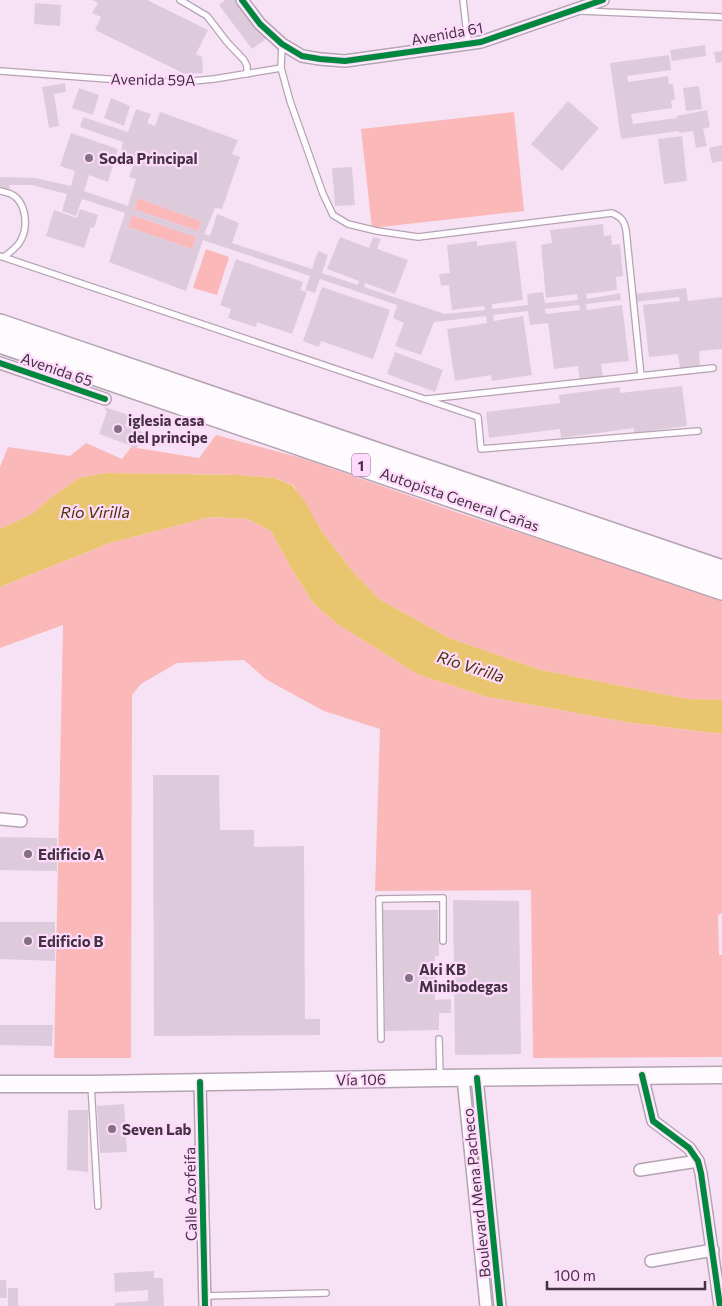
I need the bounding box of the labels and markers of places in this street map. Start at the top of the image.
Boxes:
place label: Soda Principal [99,149,198,167]
marker: Soda Principal [83,152,95,164]
place label: iglesia casa del principe [128,411,208,446]
marker: iglesia casa del principe [112,423,124,435]
place label: Edificio A [38,845,104,863]
marker: Edificio A [22,848,34,860]
place label: Edificio B [38,932,103,950]
marker: Edificio B [22,935,34,947]
place label: Aki KB Minibodegas [419,960,508,995]
marker: Aki KB Minibodegas [403,972,415,984]
place label: Seven Lab [122,1120,192,1138]
marker: Seven Lab [106,1123,118,1135]

